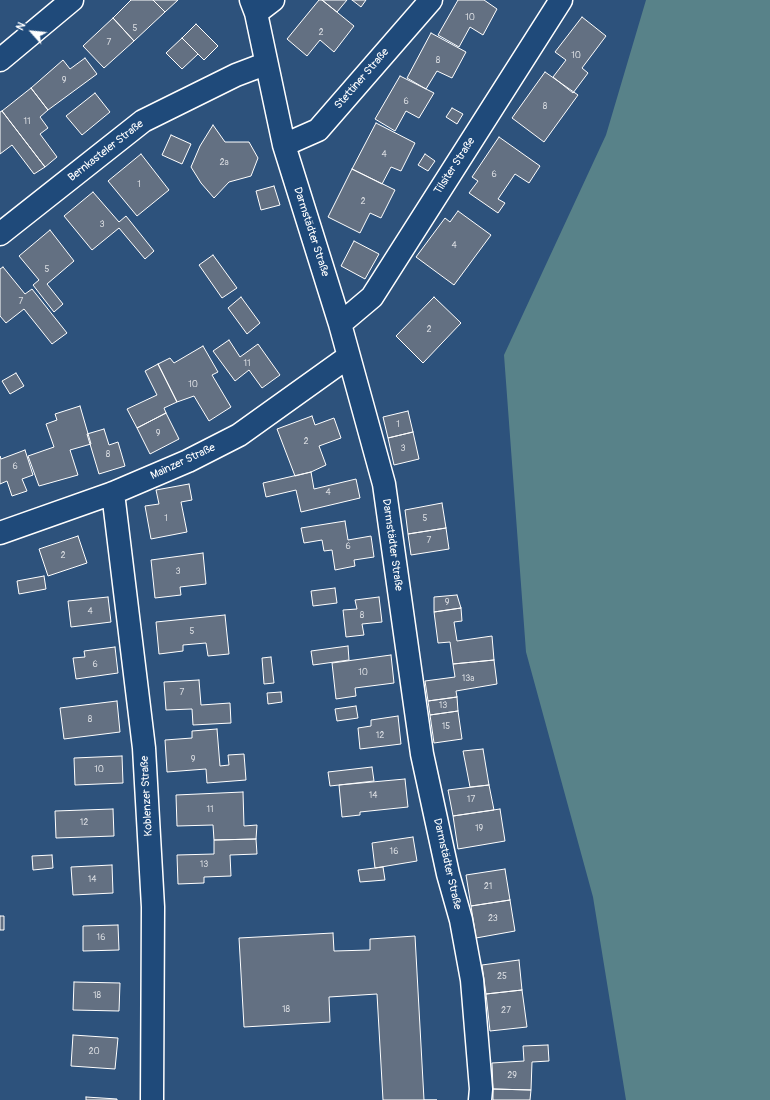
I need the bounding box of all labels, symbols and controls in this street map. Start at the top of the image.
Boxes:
north arrow [12,12,52,52]
house number: 10 [465,13,475,23]
text: N [13,20,28,33]
house number: 5 [133,24,137,34]
house number: 2 [318,28,324,38]
house number: 7 [107,38,111,48]
street label: Stettiner Straße [332,46,392,112]
house number: 10 [571,51,581,61]
house number: 8 [436,56,440,66]
house number: 9 [62,76,66,86]
house number: 6 [403,97,409,107]
house number: 8 [543,102,547,112]
house number: 11 [23,117,31,127]
street label: Bernkasteler Straße [66,117,146,185]
street label: Tilsiter Straße [432,135,478,197]
house number: 4 [381,150,387,160]
house number: 2a [219,158,229,168]
house number: 6 [491,170,497,180]
house number: 1 [137,180,141,190]
street label: Darmstädter Straße [290,186,332,278]
house number: 2 [360,197,366,207]
house number: 3 [99,220,105,230]
house number: 4 [451,241,457,251]
house number: 5 [45,265,49,275]
house number: 7 [19,297,23,307]
house number: 2 [426,325,432,335]
house number: 11 [243,359,251,369]
house number: 10 [188,380,198,390]
house number: 1 [396,420,400,430]
house number: 9 [156,429,160,439]
house number: 2 [303,437,309,447]
street label: Mainzer Straße [149,441,217,483]
house number: 3 [400,444,406,454]
house number: 8 [106,450,110,460]
house number: 6 [12,462,18,472]
house number: 4 [325,488,331,498]
street label: Darmstädter Straße [379,498,405,592]
house number: 1 [164,514,168,524]
house number: 5 [423,514,427,524]
house number: 7 [427,536,431,546]
house number: 6 [345,542,351,552]
house number: 2 [60,551,66,561]
house number: 3 [175,567,181,577]
house number: 9 [445,598,449,608]
house number: 4 [87,607,93,617]
house number: 8 [360,611,364,621]
house number: 5 [190,627,194,637]
house number: 6 [92,660,98,670]
house number: 10 [358,668,368,678]
house number: 13a [462,674,474,684]
house number: 7 [180,688,184,698]
house number: 13 [439,701,447,711]
house number: 8 [88,715,92,725]
house number: 15 [442,722,450,732]
house number: 12 [376,731,384,741]
street label: Koblenzer Straße [138,755,156,837]
house number: 9 [191,755,195,765]
house number: 10 [94,765,104,775]
house number: 14 [369,791,377,801]
house number: 17 [467,795,475,805]
house number: 11 [206,805,214,815]
street label: Darmstädter Straße [430,817,464,911]
house number: 12 [80,818,88,828]
house number: 19 [475,824,483,834]
house number: 16 [390,847,398,857]
house number: 13 [200,860,208,870]
house number: 14 [88,875,96,885]
house number: 21 [484,882,492,892]
house number: 23 [488,914,498,924]
house number: 16 [97,933,105,943]
house number: 25 [497,972,507,982]
house number: 18 [93,991,101,1001]
house number: 18 [282,1005,290,1015]
house number: 27 [501,1006,511,1016]
house number: 20 [88,1047,100,1057]
house number: 29 [507,1071,517,1081]

